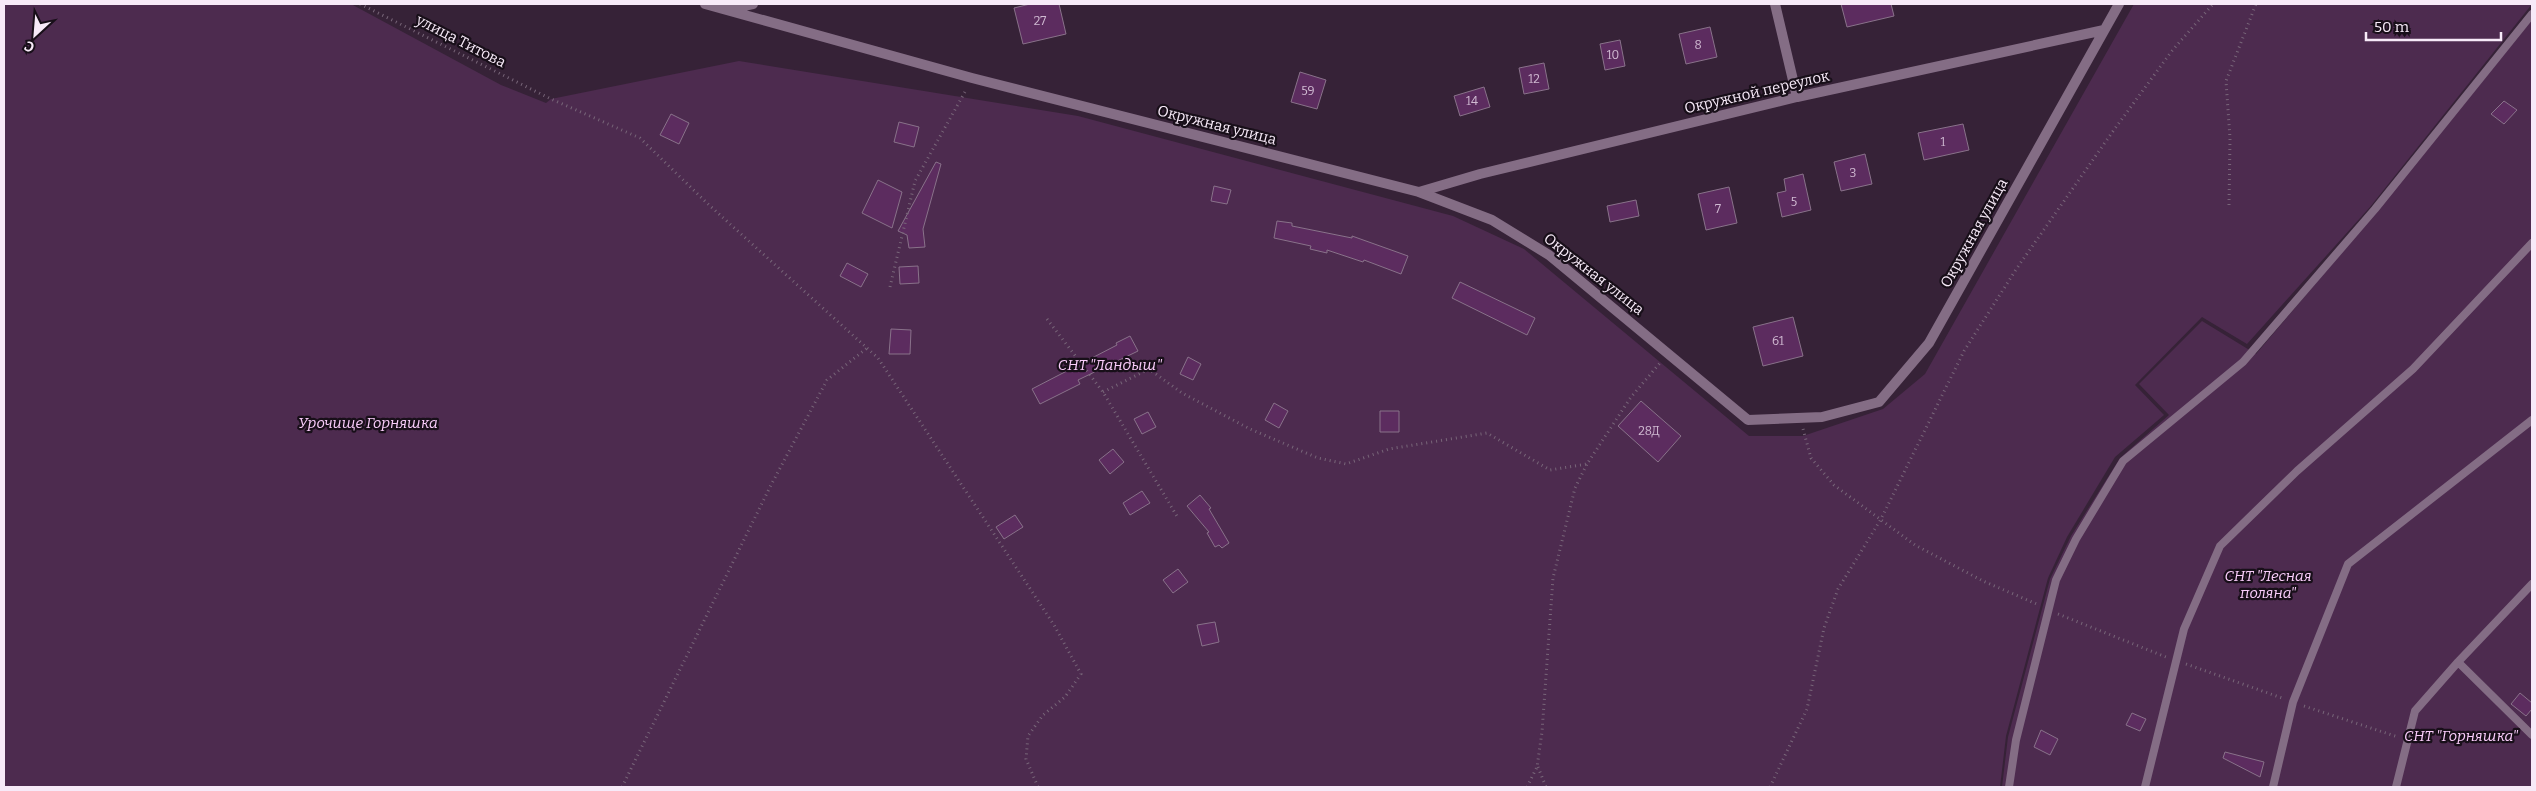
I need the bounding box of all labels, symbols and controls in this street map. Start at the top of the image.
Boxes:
north arrow [10,10,60,60]
street label: улица Титова [412,10,509,71]
scale bar [2366,10,2501,42]
house number: 27 [1034,14,1046,28]
text: 50 m [2374,18,2410,36]
text: С [22,37,37,56]
house number: 8 [1694,38,1702,52]
house number: 10 [1607,48,1619,62]
street label: Окружной переулок [1683,66,1832,117]
house number: 12 [1528,72,1540,86]
house number: 59 [1301,84,1315,98]
house number: 14 [1466,94,1478,108]
street label: Окружная улица [1156,102,1278,148]
house number: 1 [1941,135,1946,149]
house number: 3 [1850,166,1857,180]
street label: Окружная улица [1937,175,2011,291]
house number: 5 [1791,195,1797,209]
house number: 7 [1715,202,1721,216]
street label: Окружная улица [1540,229,1648,319]
house number: 61 [1772,334,1784,348]
park label: СНТ "Ландыш" [1058,356,1163,374]
park label: Урочище Горняшка [298,414,438,432]
house number: 28Д [1638,424,1660,438]
park label: СНТ "Лесная поляна" [2224,567,2312,602]
park label: СНТ "Горняшка" [2404,727,2518,745]

